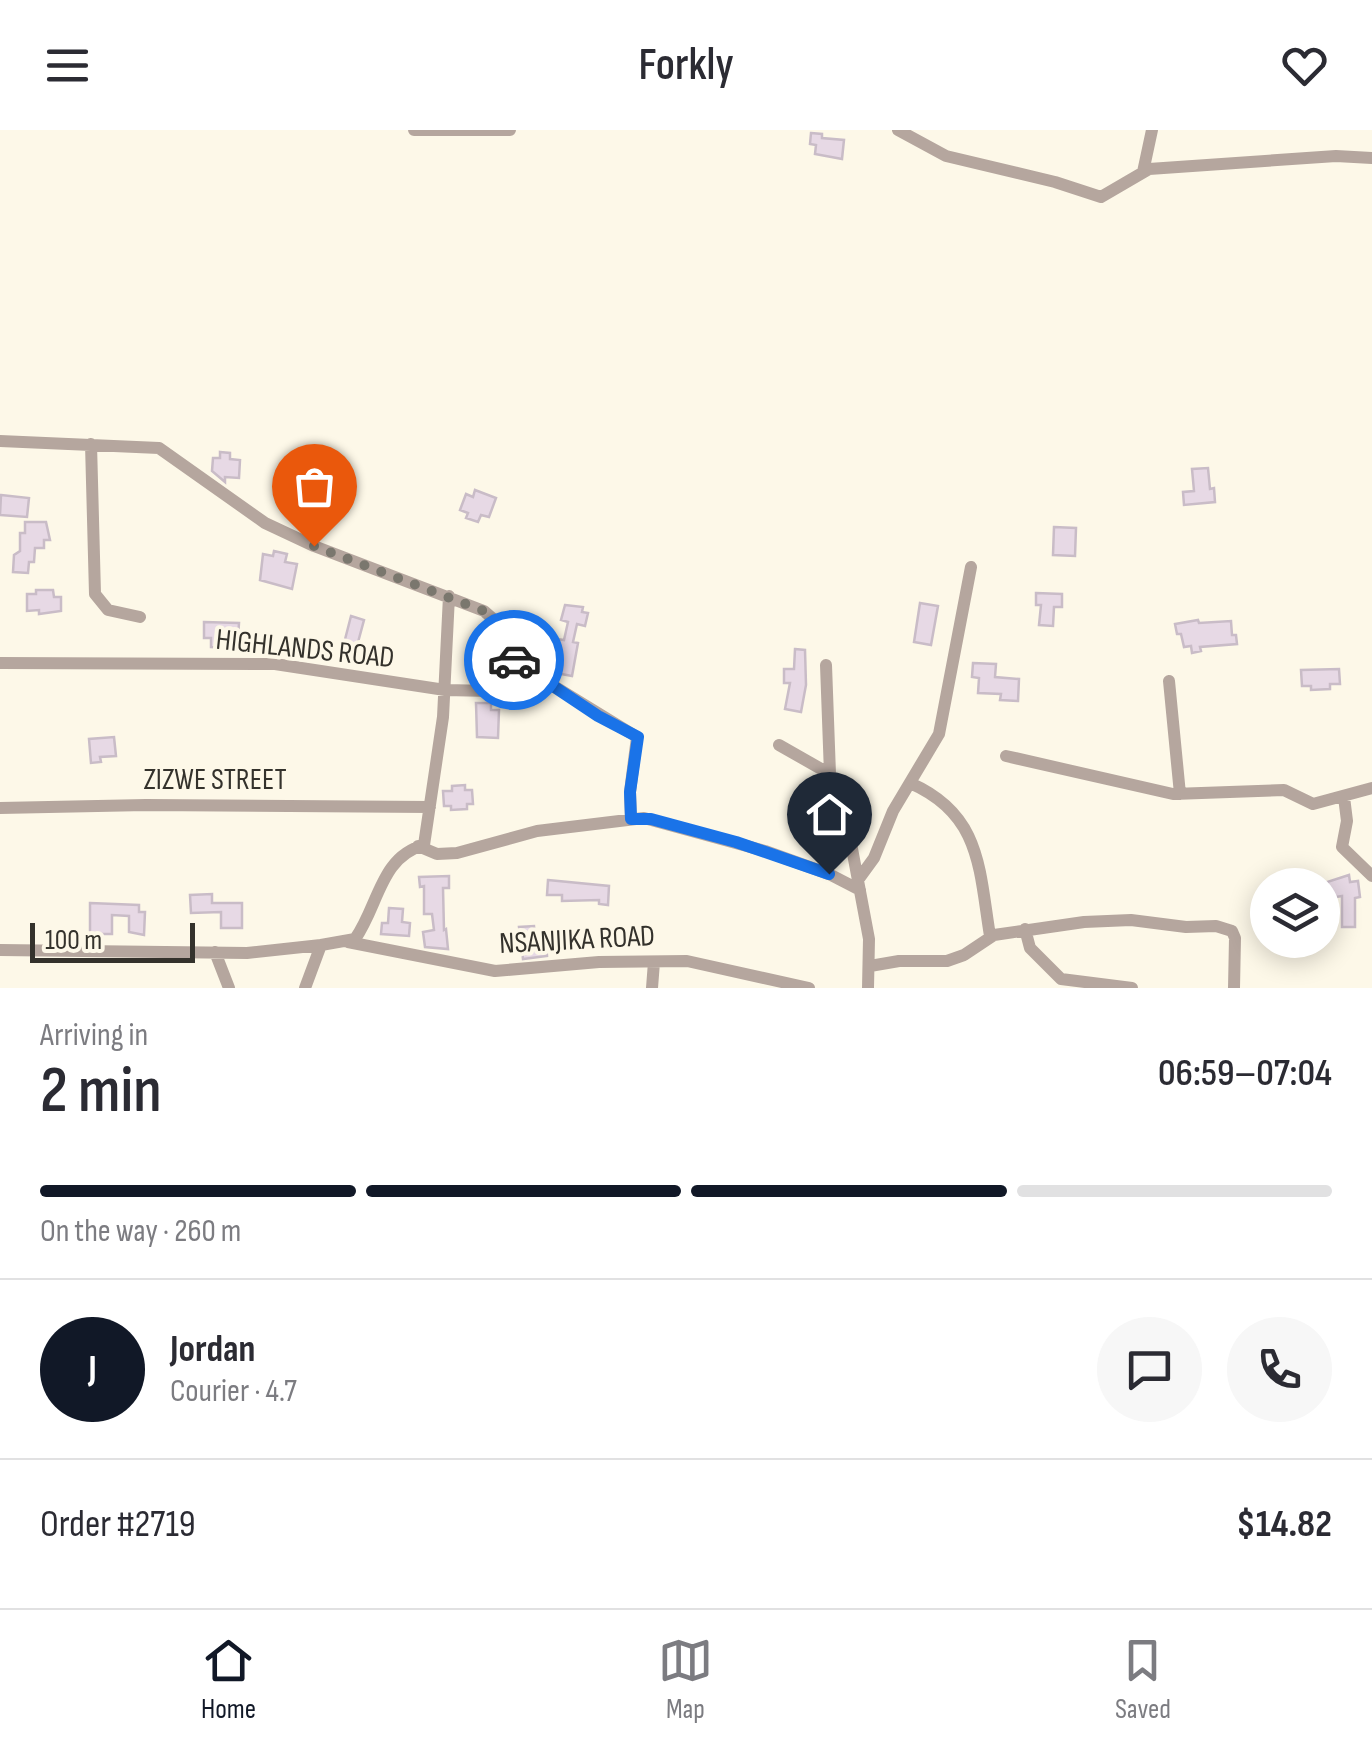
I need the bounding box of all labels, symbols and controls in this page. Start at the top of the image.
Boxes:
icon: menu [40,38,95,93]
text: Forkly [638,38,734,93]
icon: heart [1277,38,1332,93]
pin [272,444,357,547]
icon: bag [287,459,342,514]
courier [464,610,564,710]
street label: HIGHLANDS ROAD [214,622,396,676]
icon: car [487,633,542,688]
street label: ZIZWE STREET [143,762,287,798]
pin [787,772,872,875]
icon: home [802,787,857,842]
map controls [1250,868,1340,958]
button: layers [1250,868,1340,958]
scale bar [30,918,195,963]
street label: NSANJIKA ROAD [498,918,656,962]
text: 100 m [45,924,102,957]
text: Arriving in [40,1016,148,1055]
text: 06:59–07:04 [1158,1051,1332,1096]
text: 2 min [40,1053,162,1131]
text: On the way · 260 m [40,1212,241,1251]
button: chat [1097,1317,1202,1422]
button: phone [1227,1317,1332,1422]
text: Jordan [170,1327,255,1372]
text: J [88,1347,97,1392]
text: Courier · 4.7 [170,1372,297,1411]
text: Order #2719 [40,1502,196,1547]
text: $14.82 [1236,1502,1332,1547]
tab: Home [201,1633,256,1726]
tab: Map [658,1633,713,1726]
tab: Saved [1115,1633,1171,1726]

